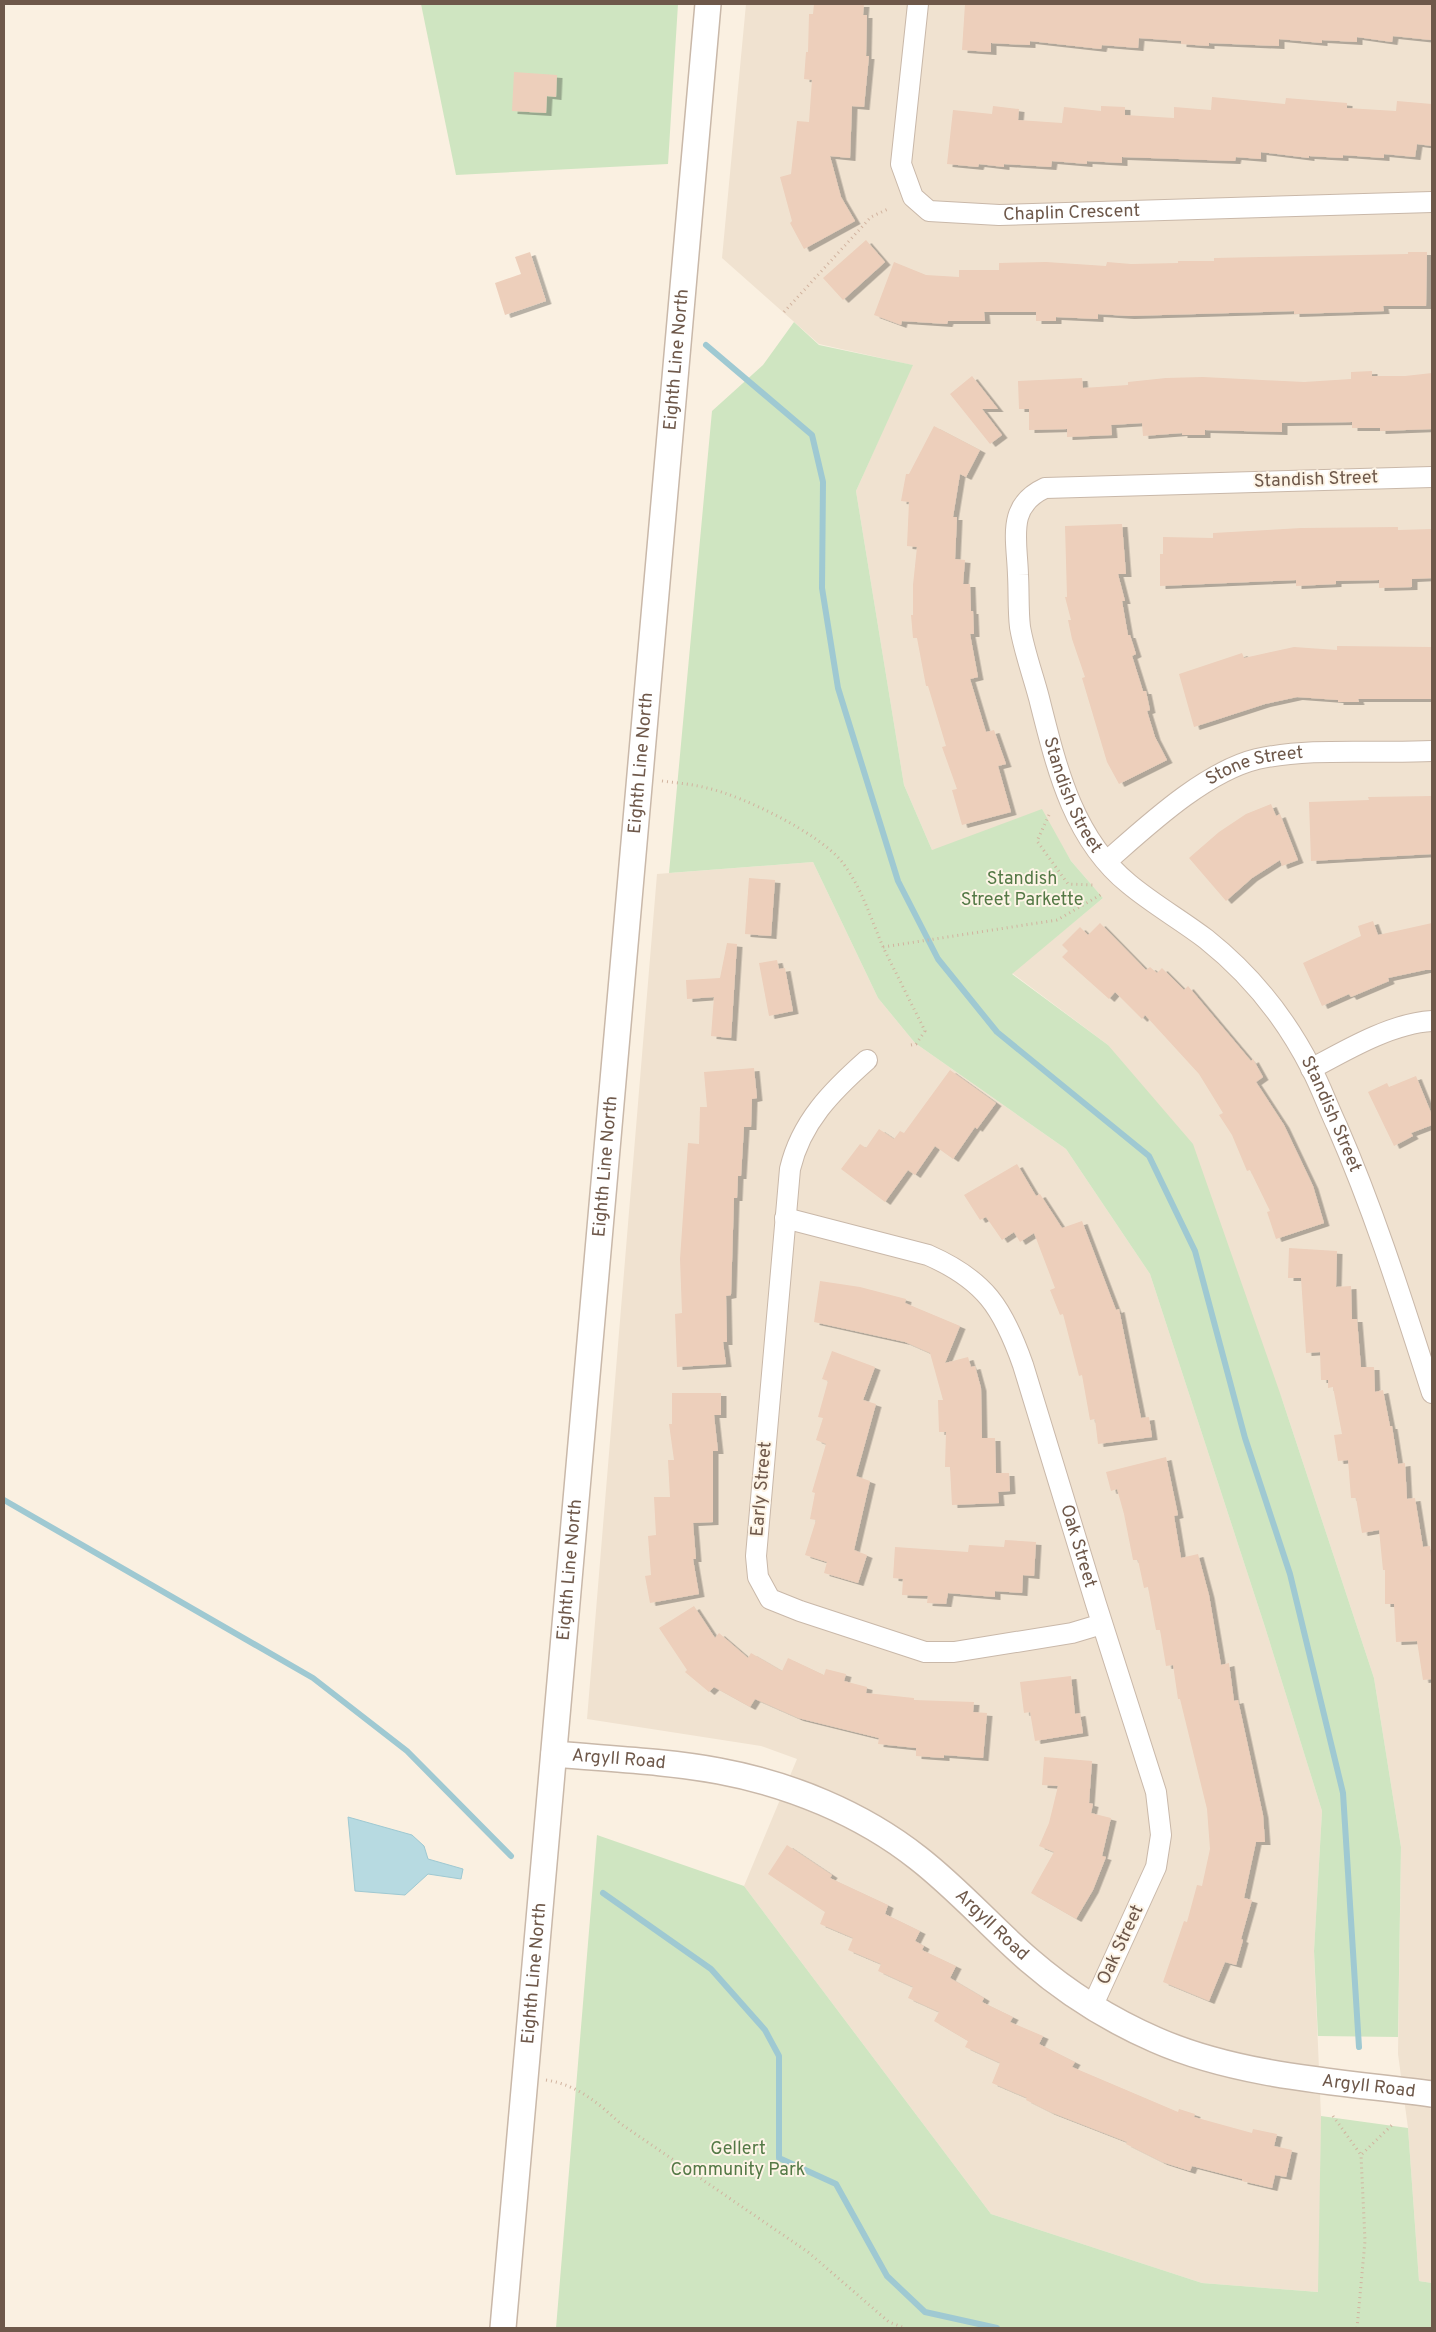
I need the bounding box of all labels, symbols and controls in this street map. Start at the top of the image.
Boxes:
street label: Chaplin Crescent [1003,199,1140,226]
street label: Eighth Line North [659,288,694,431]
street label: Standish Street [1253,466,1379,494]
street label: Eighth Line North [623,691,659,835]
street label: Standish Street [1038,735,1107,858]
street label: Stone Street [1202,741,1304,791]
park label: Standish Street Parkette [961,868,1083,912]
street label: Standish Street [1295,1052,1366,1175]
street label: Eighth Line North [588,1095,623,1238]
street label: Early Street [746,1441,778,1537]
street label: Eighth Line North [552,1498,588,1642]
street label: Oak Street [1055,1502,1102,1590]
street label: Argyll Road [571,1744,667,1775]
street label: Argyll Road [950,1884,1034,1966]
street label: Oak Street [1092,1901,1150,1989]
street label: Eighth Line North [517,1902,552,2045]
street label: Argyll Road [1320,2069,1417,2103]
park label: Gellert Community Park [671,2138,805,2182]

